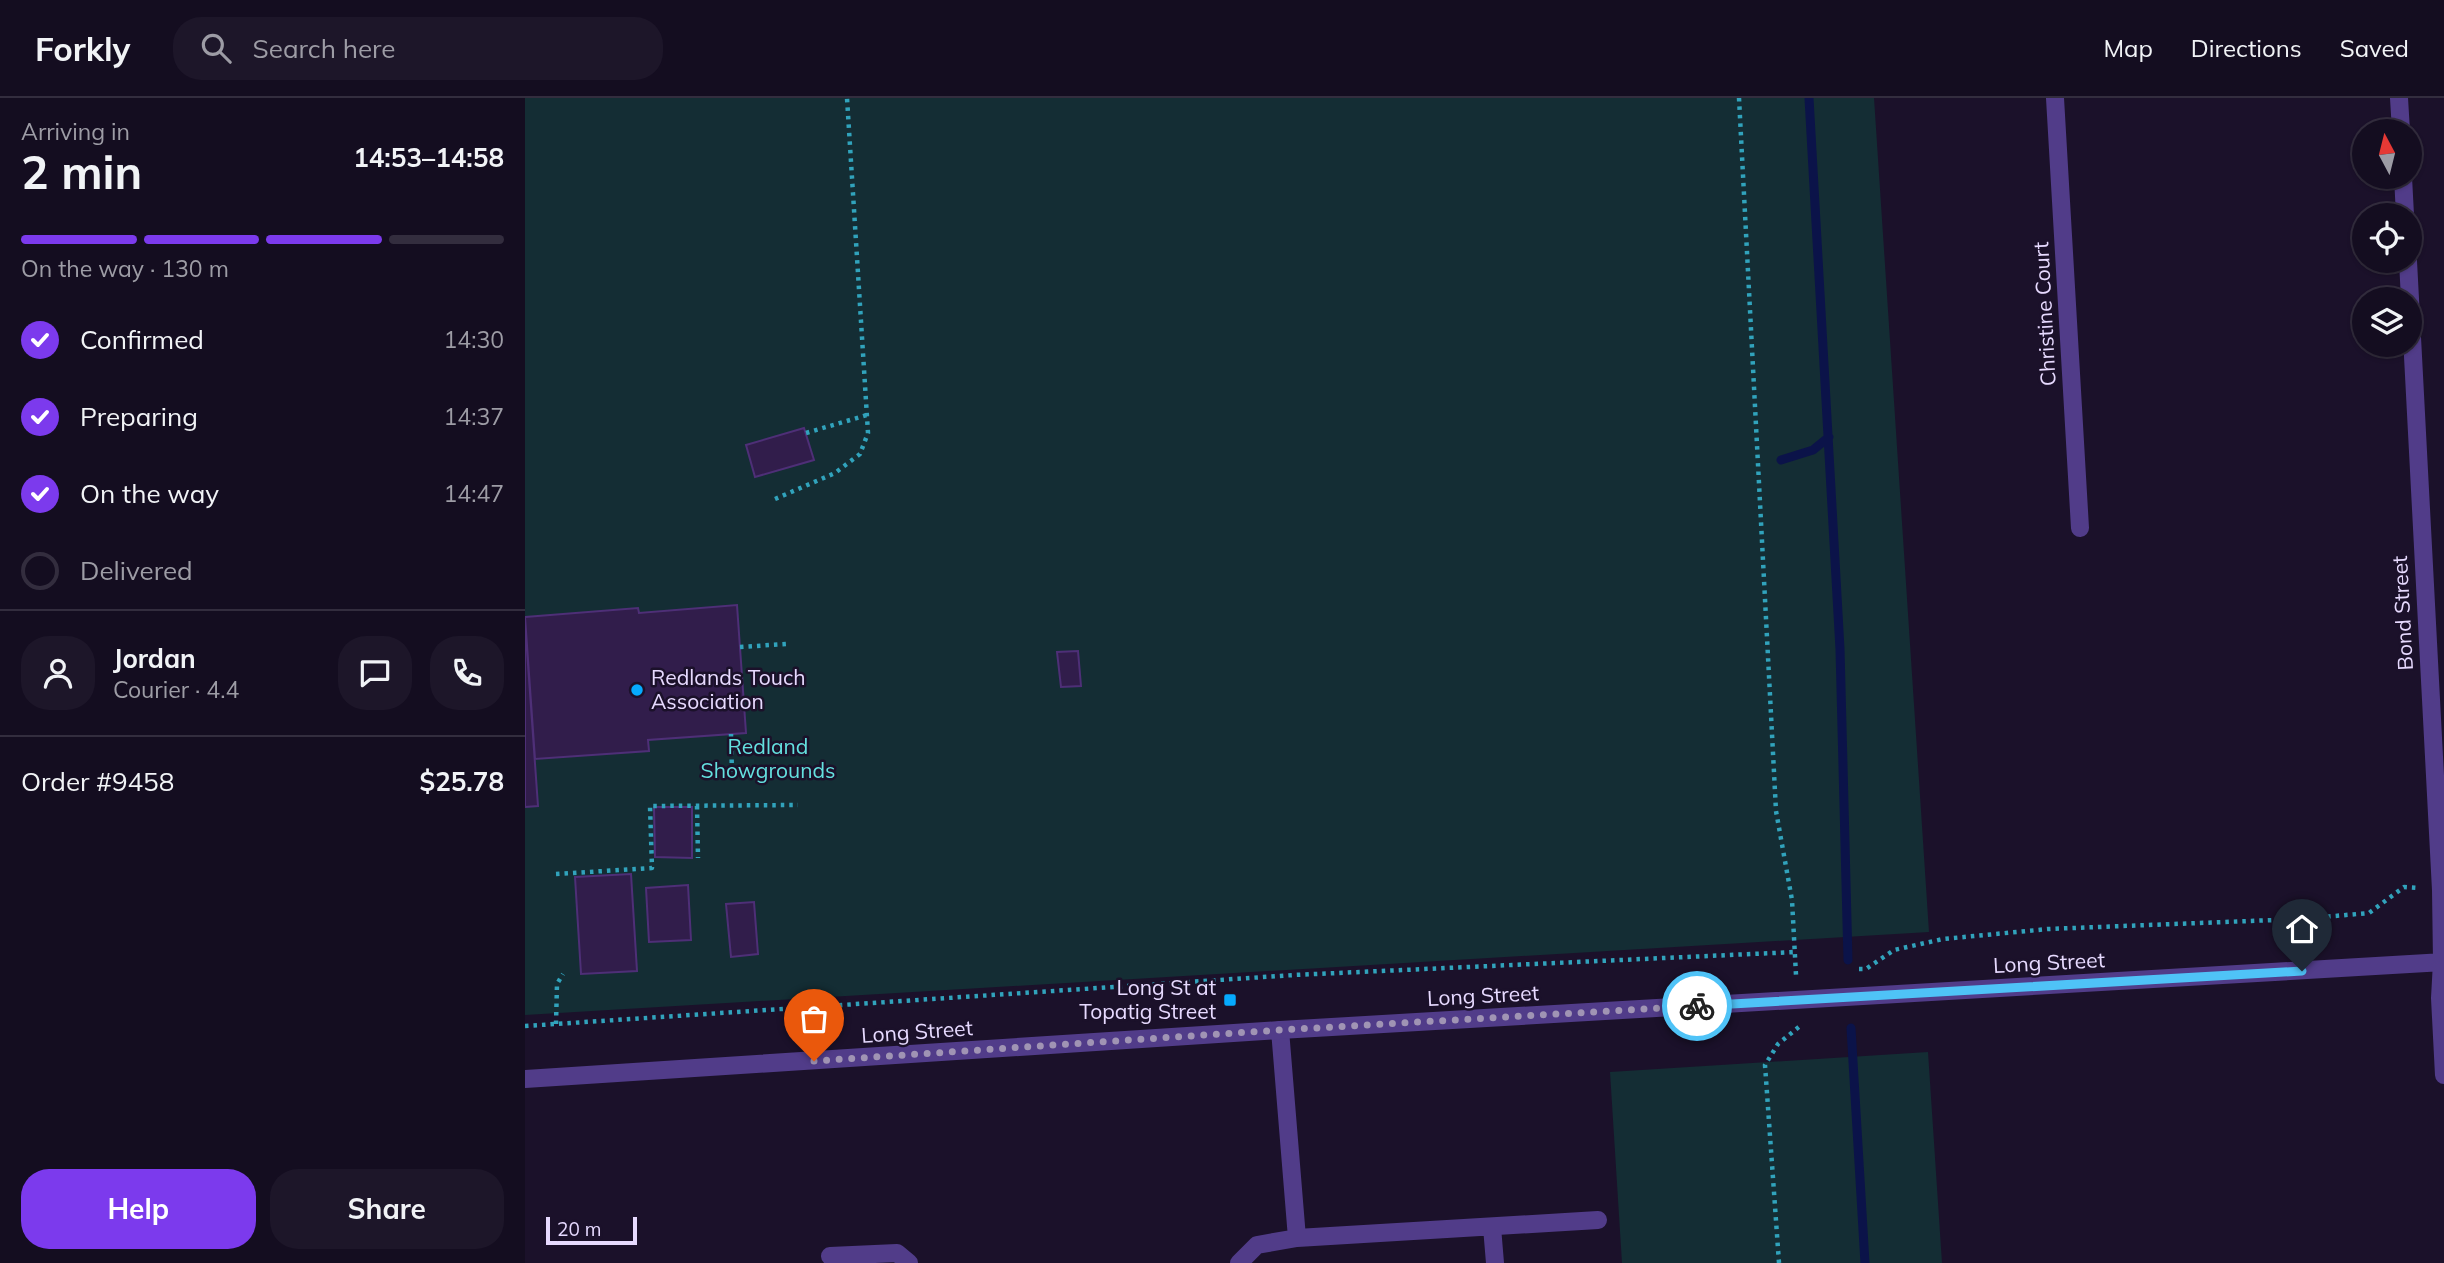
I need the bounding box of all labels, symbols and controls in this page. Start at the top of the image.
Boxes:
search box [173,17,663,80]
text: Forkly [35,28,131,69]
icon: search [197,29,235,67]
text: Search here [253,32,395,65]
text: Map [2103,33,2153,63]
text: Directions [2191,33,2302,63]
text: Saved [2340,33,2409,63]
text: Arriving in [21,117,130,146]
north arrow [2352,119,2422,189]
map controls [2352,119,2422,357]
text: 14:53–14:58 [353,141,504,174]
text: 2 min [21,143,142,201]
button: locate [2352,203,2422,273]
street label: Christine Court [2027,241,2061,387]
text: On the way · 130 m [21,254,229,283]
button: layers [2352,287,2422,357]
icon: check [21,321,59,359]
text: Confirmed [80,323,204,356]
text: 14:30 [444,325,504,354]
icon: check [21,398,59,436]
text: Preparing [80,400,198,433]
text: 14:37 [444,402,504,431]
icon: check [21,475,59,513]
text: On the way [80,477,219,510]
text: 14:47 [444,479,504,508]
text: Delivered [80,554,193,587]
street label: Bond Street [2386,555,2418,671]
button: person [21,636,95,710]
button: chat [338,636,412,710]
button: phone [430,636,504,710]
text: Jordan [113,642,196,675]
place label: Redlands Touch Association [651,664,806,714]
text: Courier · 4.4 [113,675,239,704]
marker: Redlands Touch Association [629,682,645,698]
park label: Redland Showgrounds [701,733,835,783]
text: Order #9458 [21,765,174,798]
text: $25.78 [420,765,504,798]
pin [2272,899,2332,971]
icon: home [2283,910,2321,948]
street label: Long Street [1992,946,2105,978]
courier [1662,971,1732,1041]
place label: Long St at Topatig Street [1079,974,1216,1024]
street label: Long Street [1426,979,1539,1011]
icon: bike [1678,987,1716,1025]
pin [784,989,844,1061]
marker: Long St at Topatig Street [1222,992,1238,1008]
icon: bag [795,1000,833,1038]
street label: Long Street [860,1014,974,1048]
button: Help [21,1169,256,1249]
button: Share [270,1169,504,1249]
scale bar [546,1214,637,1246]
text: 20 m [557,1217,601,1241]

